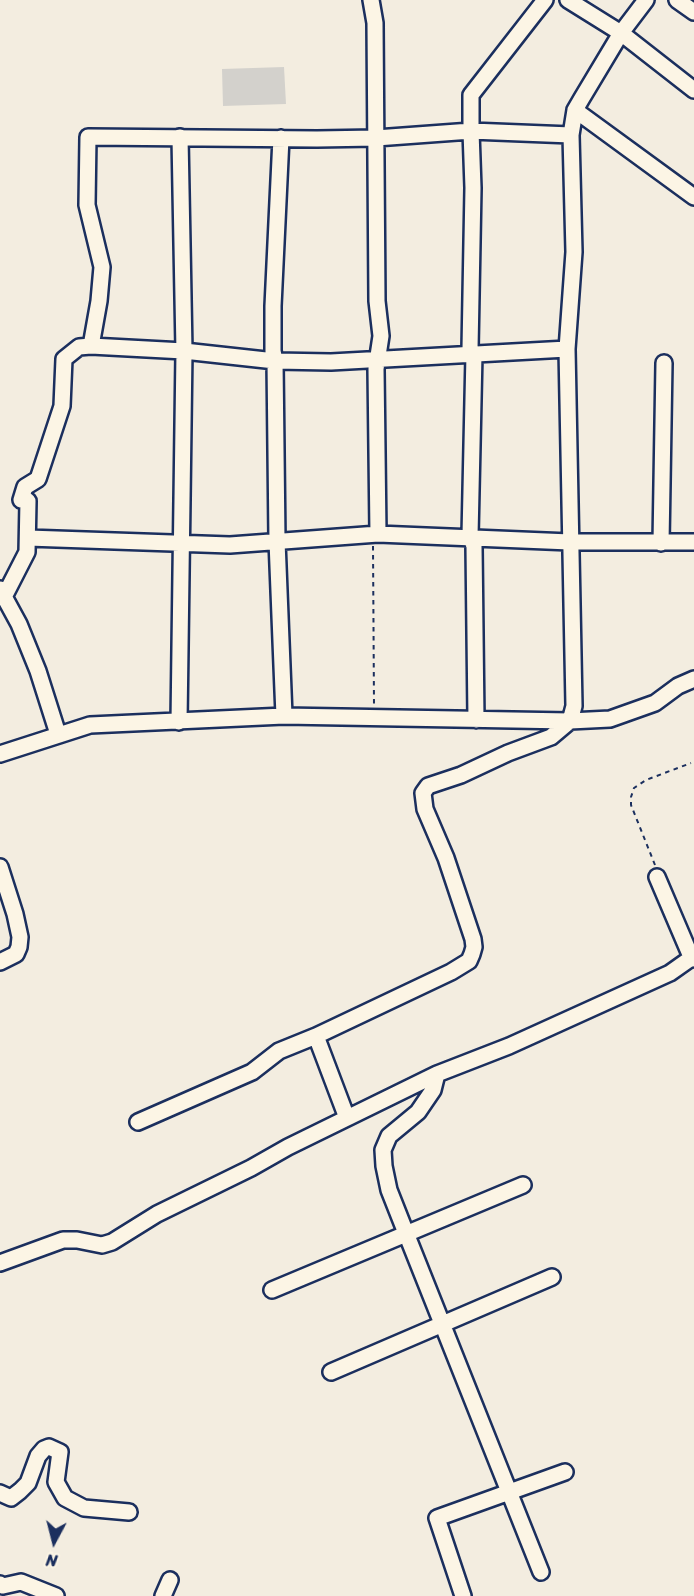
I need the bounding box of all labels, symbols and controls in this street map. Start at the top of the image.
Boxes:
north arrow [24,1512,84,1572]
text: N [44,1545,59,1575]

